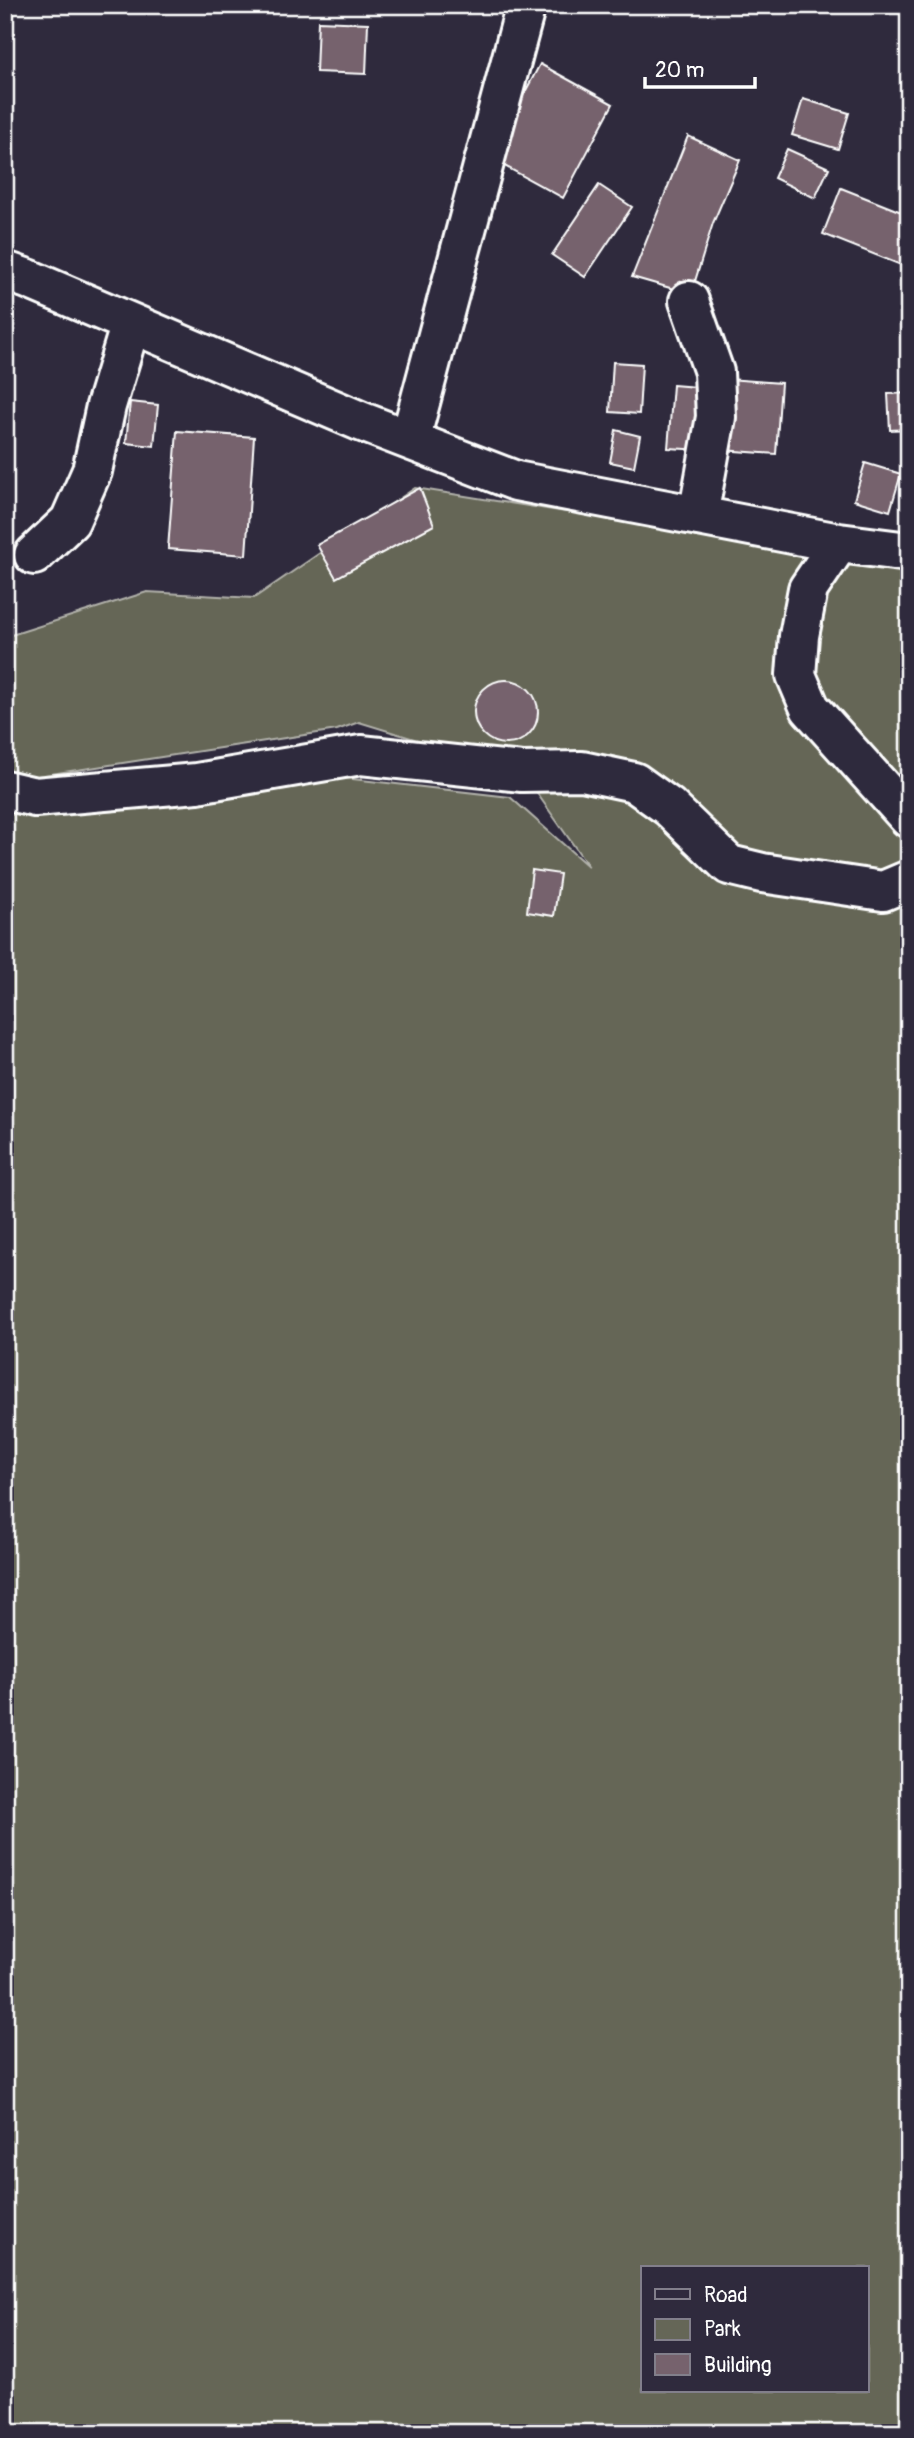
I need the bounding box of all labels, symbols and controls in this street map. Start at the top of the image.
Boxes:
scale bar [645,46,755,90]
text: 20 m [655,57,704,84]
legend [641,2266,869,2392]
text: Road [704,2282,748,2309]
text: Park [704,2316,741,2343]
text: Building [704,2352,771,2379]

